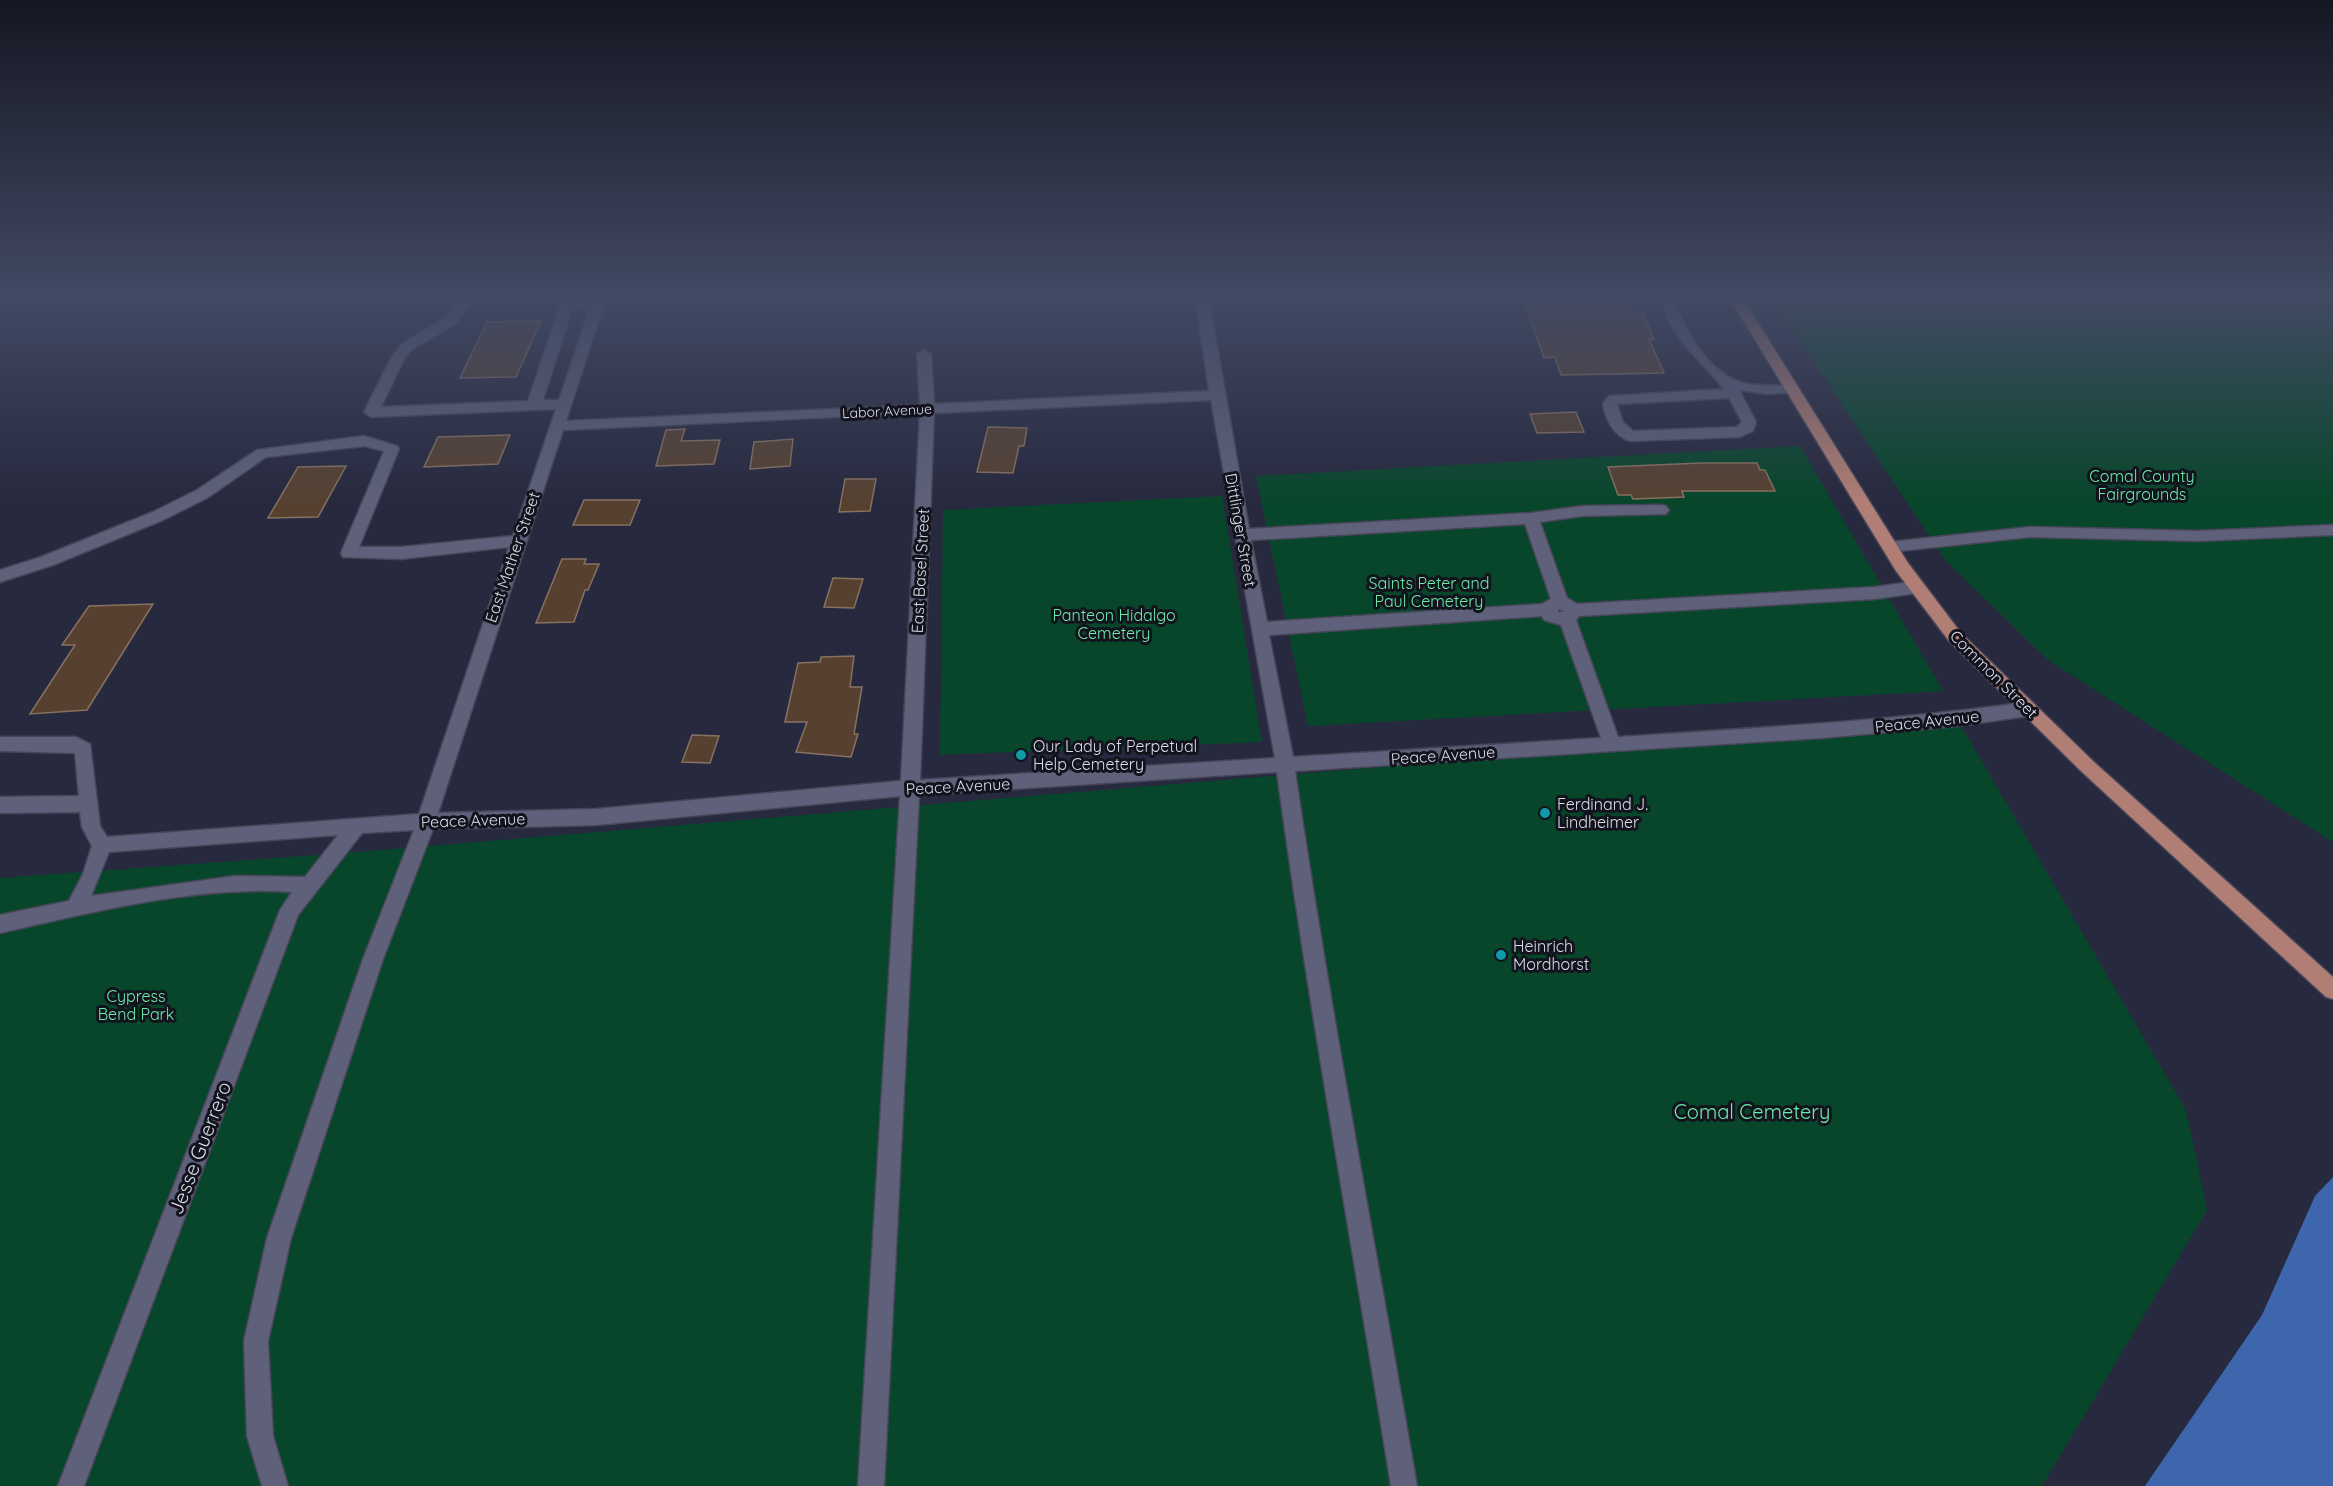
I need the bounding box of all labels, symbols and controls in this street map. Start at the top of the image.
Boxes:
street label: Labor Avenue [842,400,932,422]
park label: Comal County Fairgrounds [2089,466,2195,504]
street label: Dittlinger Street [1221,472,1261,588]
street label: East Mather Street [480,489,544,625]
street label: East Basel Street [907,508,933,634]
park label: Saints Peter and Paul Cemetery [1369,573,1489,611]
park label: Panteon Hidalgo Cemetery [1052,605,1176,643]
street label: Common Street [1946,626,2042,722]
street label: Peace Avenue [1874,706,1980,736]
place label: Our Lady of Perpetual Help Cemetery [1033,736,1197,774]
street label: Peace Avenue [1390,741,1496,769]
marker: Our Lady of Perpetual Help Cemetery [1014,748,1028,762]
street label: Peace Avenue [905,773,1011,799]
place label: Ferdinand J. Lindheimer [1557,794,1648,832]
marker: Ferdinand J. Lindheimer [1538,806,1552,820]
street label: Peace Avenue [420,808,526,832]
place label: Heinrich Mordhorst [1513,936,1589,974]
marker: Heinrich Mordhorst [1494,948,1508,962]
park label: Cypress Bend Park [98,986,174,1024]
street label: Jesse Guerrero [163,1078,236,1218]
park label: Comal Cemetery [1674,1099,1830,1124]

